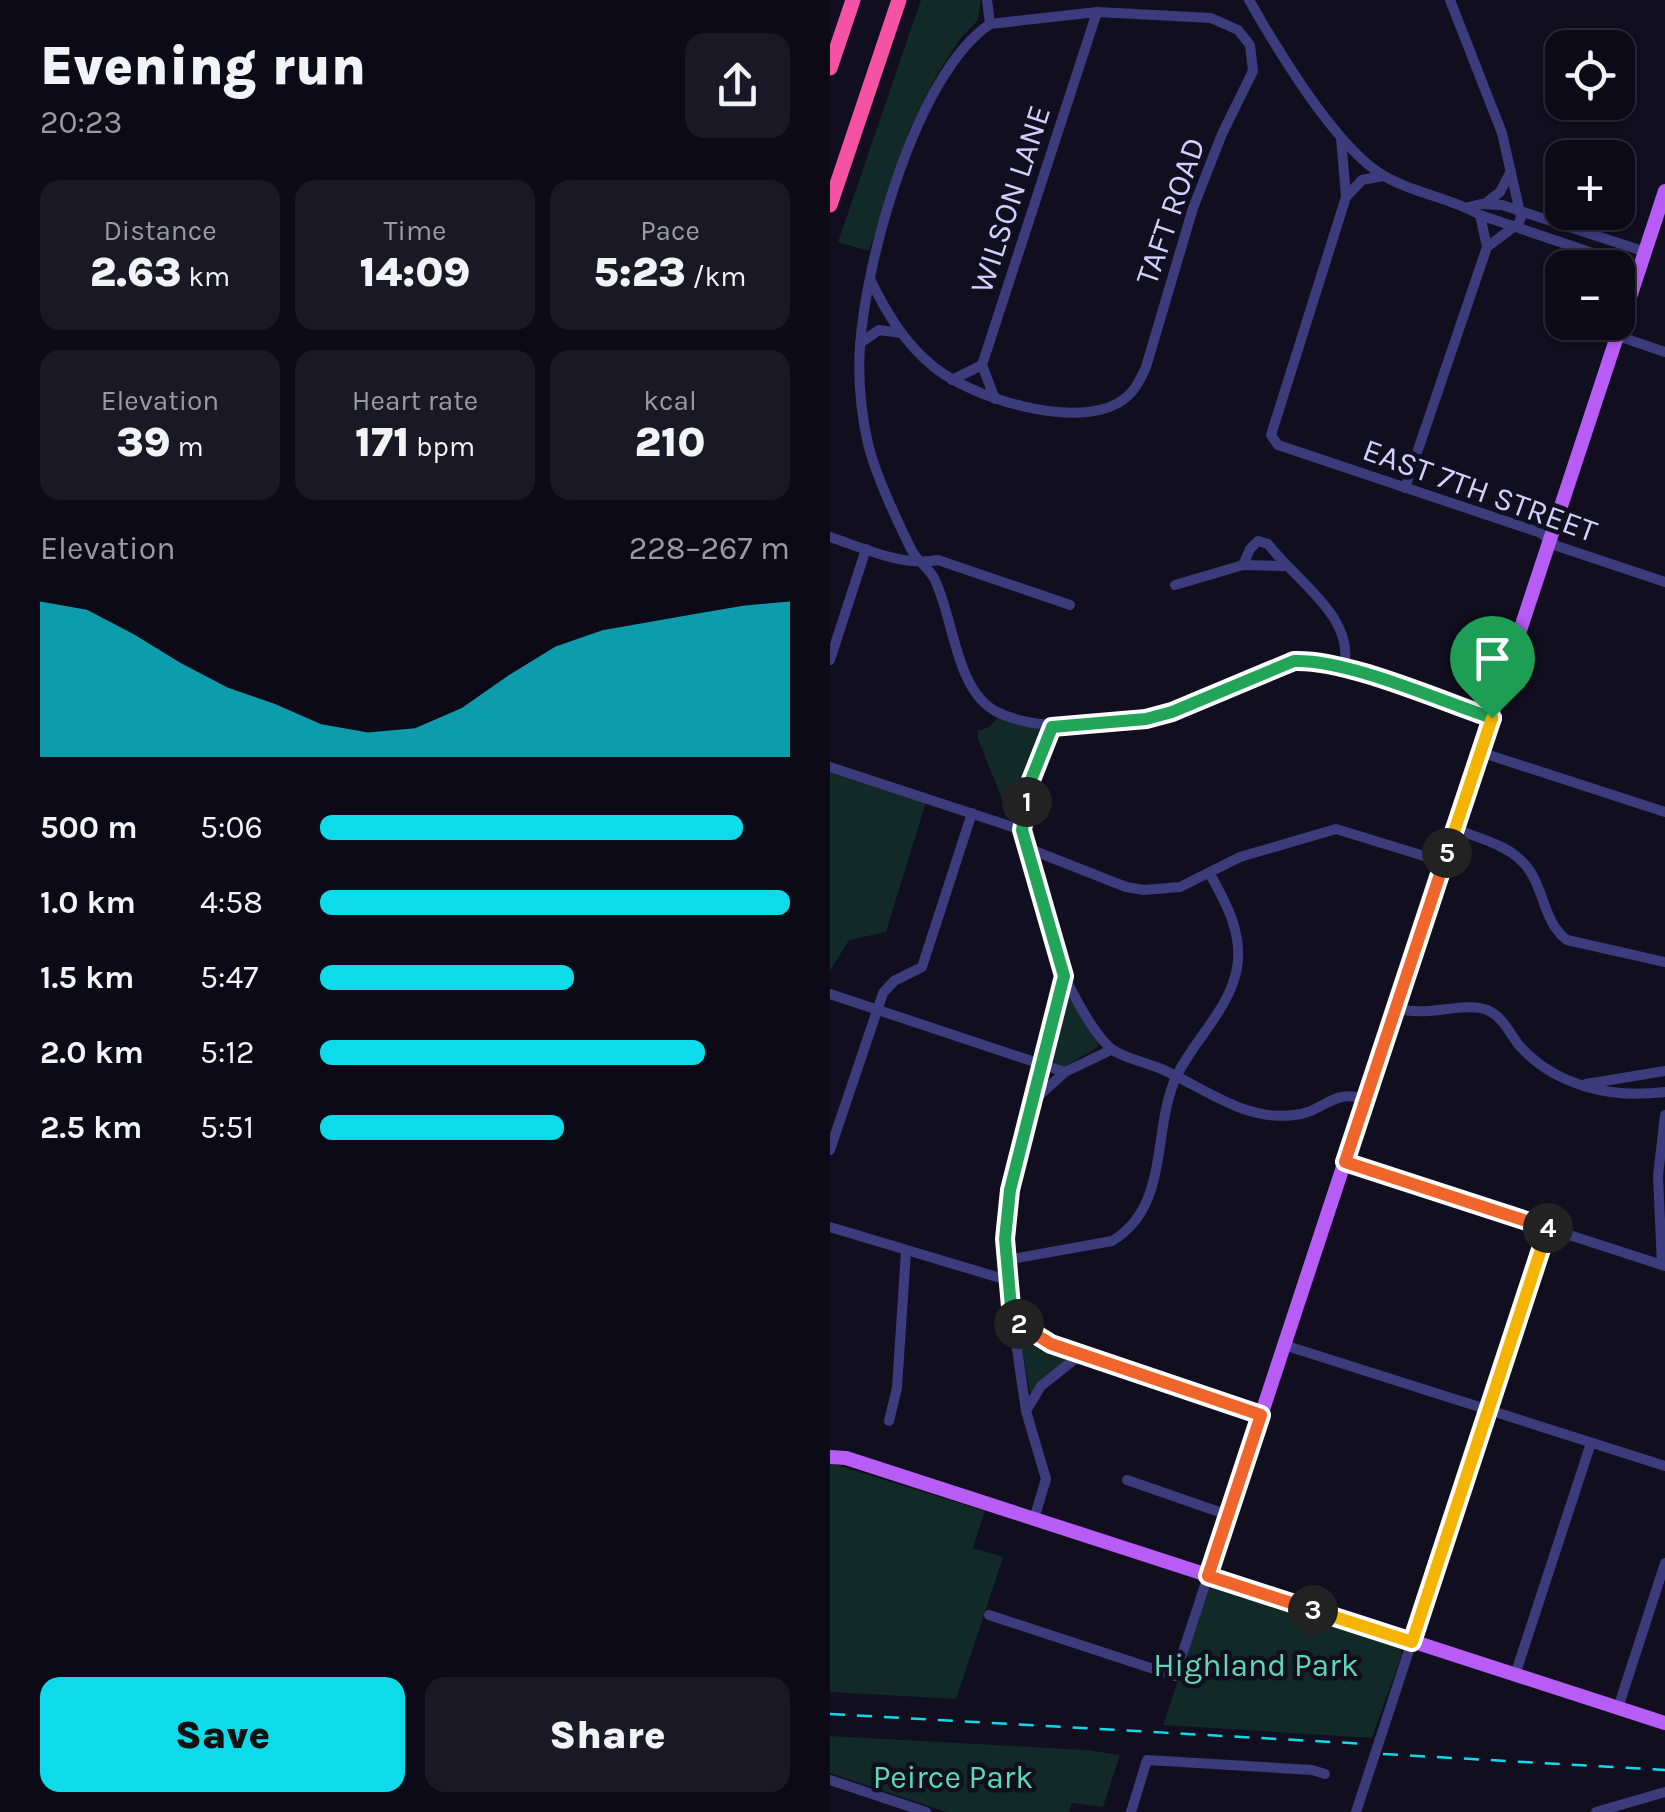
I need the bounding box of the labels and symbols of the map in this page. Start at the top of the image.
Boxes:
street label: WILSON LANE [963,101,1058,298]
street label: TAFT ROAD [1128,133,1213,290]
street label: EAST 7TH STREET [1358,431,1602,550]
pin [1450,616,1535,719]
pin: 1 [1002,777,1052,827]
pin: 5 [1422,828,1472,878]
pin: 4 [1523,1203,1573,1253]
pin: 2 [994,1299,1044,1349]
pin: 3 [1288,1585,1338,1635]
park label: Highland Park [1153,1647,1359,1684]
park label: Peirce Park [873,1759,1033,1796]

